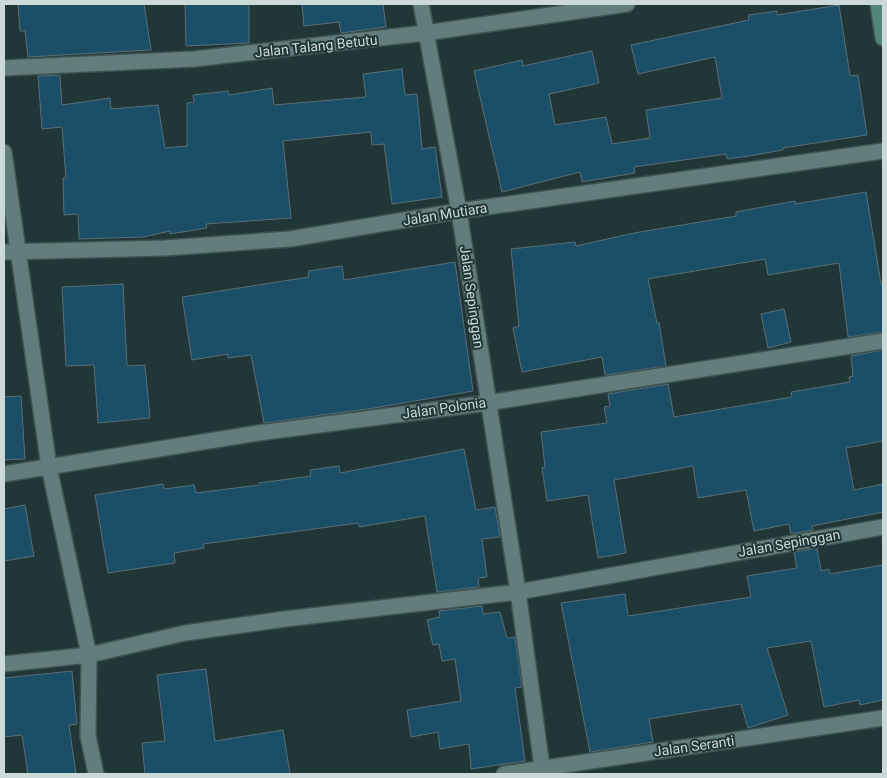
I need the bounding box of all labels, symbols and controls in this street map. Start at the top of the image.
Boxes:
street label: Jalan Talang Betutu [254,32,378,60]
street label: Jalan Mutiara [402,199,488,229]
street label: Jalan Sepinggan [457,245,487,349]
street label: Jalan Polonia [401,394,487,422]
street label: Jalan Sepinggan [737,526,841,560]
street label: Jalan Seranti [653,732,735,760]

